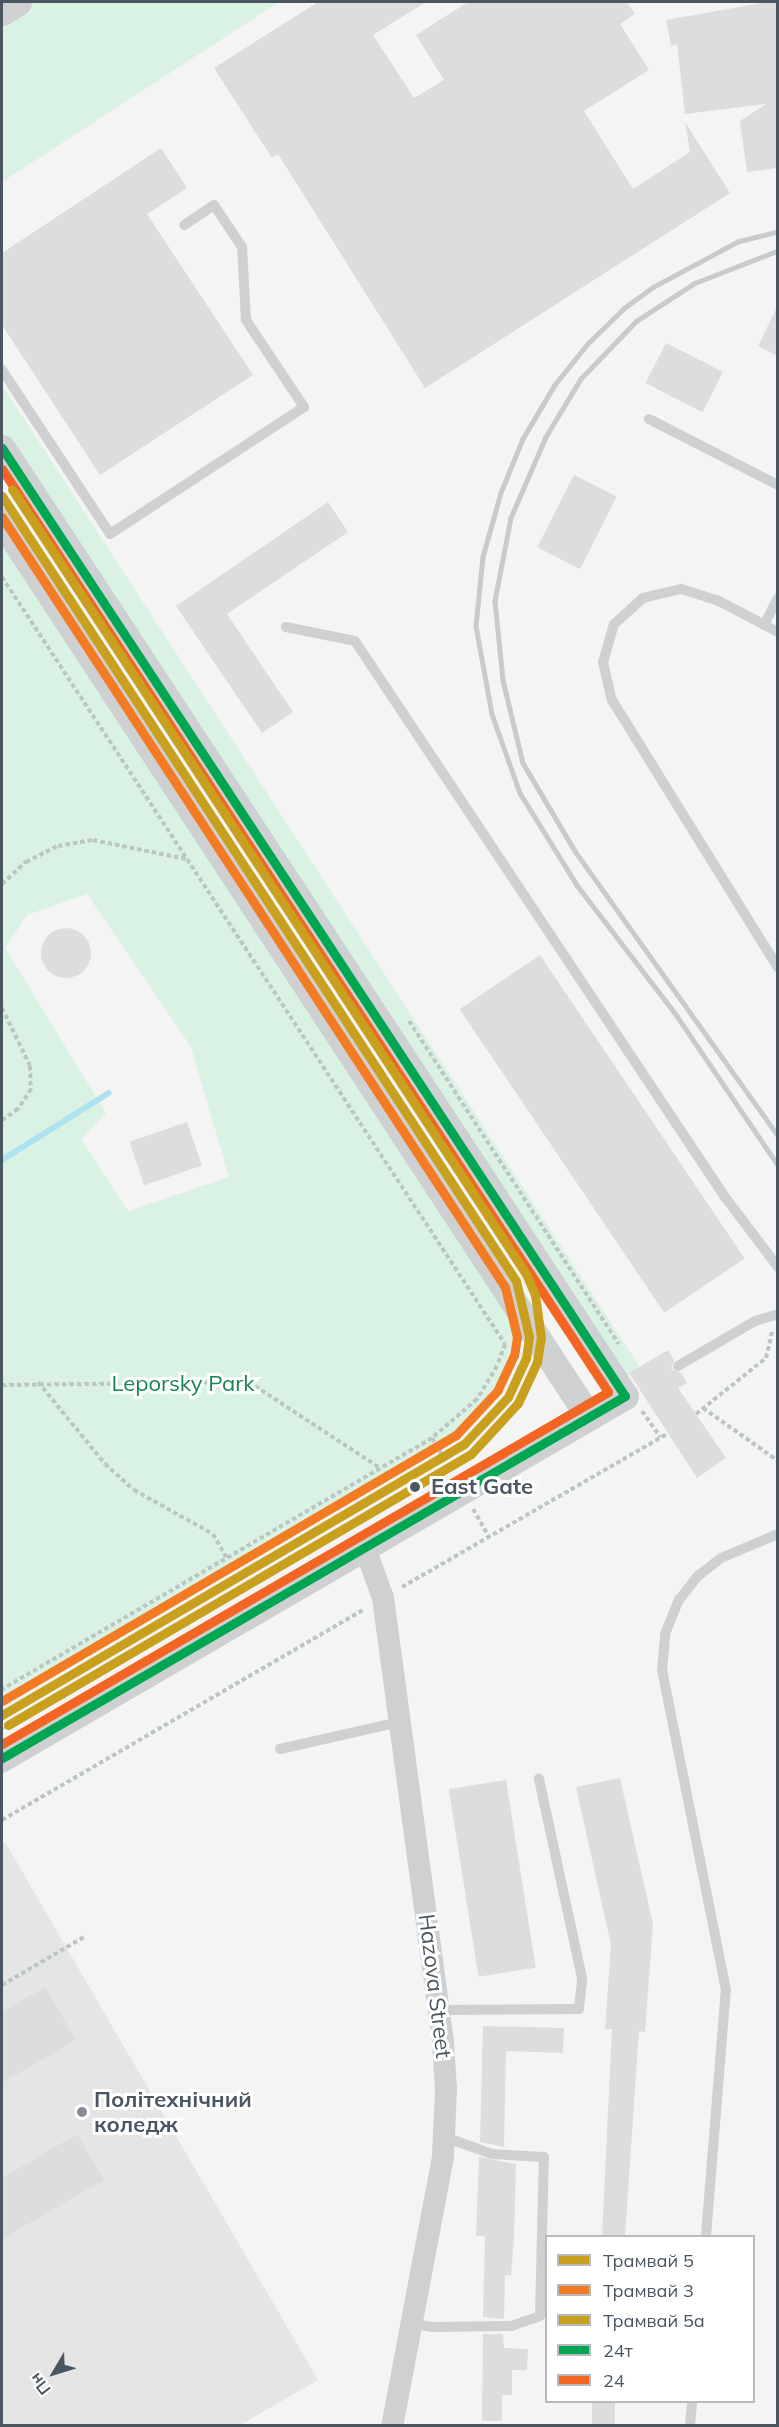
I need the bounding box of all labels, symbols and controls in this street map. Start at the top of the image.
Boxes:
park label: Leporsky Park [111,1371,255,1397]
place label: East Gate [431,1474,533,1500]
marker: East Gate [404,1476,426,1498]
street label: Hazova Street [413,1912,457,2060]
place label: Політехнічний коледж [94,2086,252,2138]
marker: Політехнічний коледж [75,2105,89,2119]
legend [545,2235,755,2403]
text: Трамвай 5 [603,2249,694,2272]
text: Трамвай 3 [603,2279,694,2302]
text: Трамвай 5а [603,2309,705,2332]
text: 24т [603,2339,633,2362]
north arrow [24,2343,84,2403]
text: Пн [25,2369,55,2399]
text: 24 [603,2369,625,2392]

